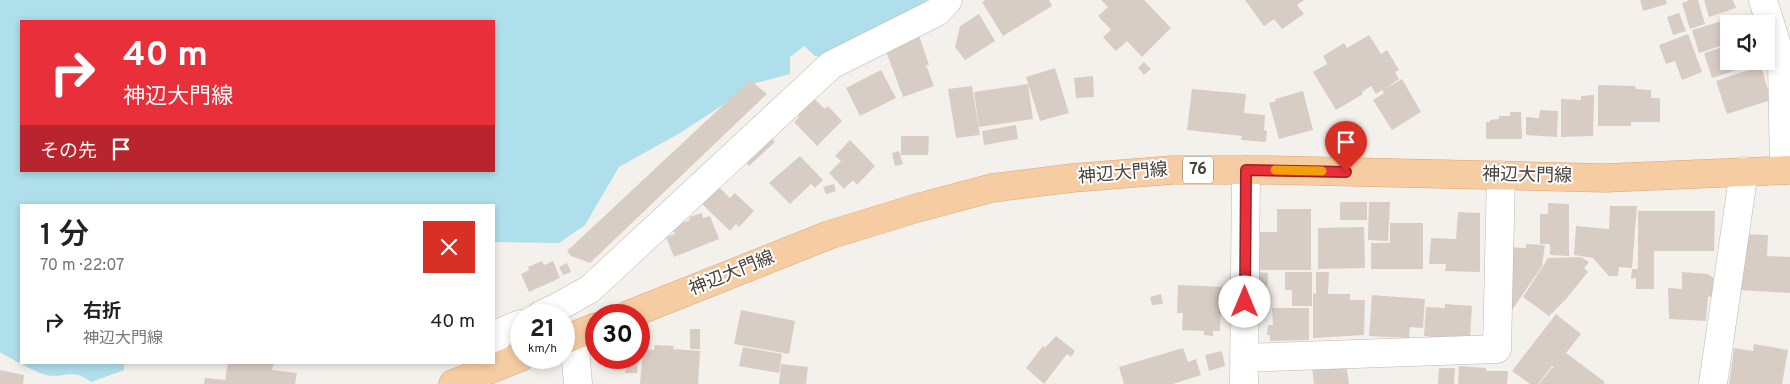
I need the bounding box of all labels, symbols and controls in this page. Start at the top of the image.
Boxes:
map controls [1720,15,1775,70]
button: sound [1720,15,1775,70]
text: 40 m [123,34,208,78]
icon: right [40,40,105,105]
text: 神辺大門線 [123,84,233,111]
pin [1325,121,1367,172]
icon: arrive [1332,128,1360,156]
icon: arrive [107,135,135,163]
text: その先 [40,140,97,164]
road number: 76 [1183,156,1213,184]
street label: 神辺大門線 [1077,159,1169,189]
street label: 神辺大門線 [1482,164,1572,188]
text: 1 分 [40,218,89,255]
button: close [423,221,475,273]
street label: 神辺大門線 [686,246,778,302]
text: 70 m · 22:07 [40,256,124,276]
position arrow [1218,275,1270,327]
text: 右折 [83,300,121,324]
speed limit sign: 30 [585,304,650,369]
icon: right [40,308,68,336]
text: 40 m [430,310,475,334]
text: 21 [530,314,555,346]
text: 神辺大門線 [83,329,163,349]
text: km/h [528,341,557,357]

